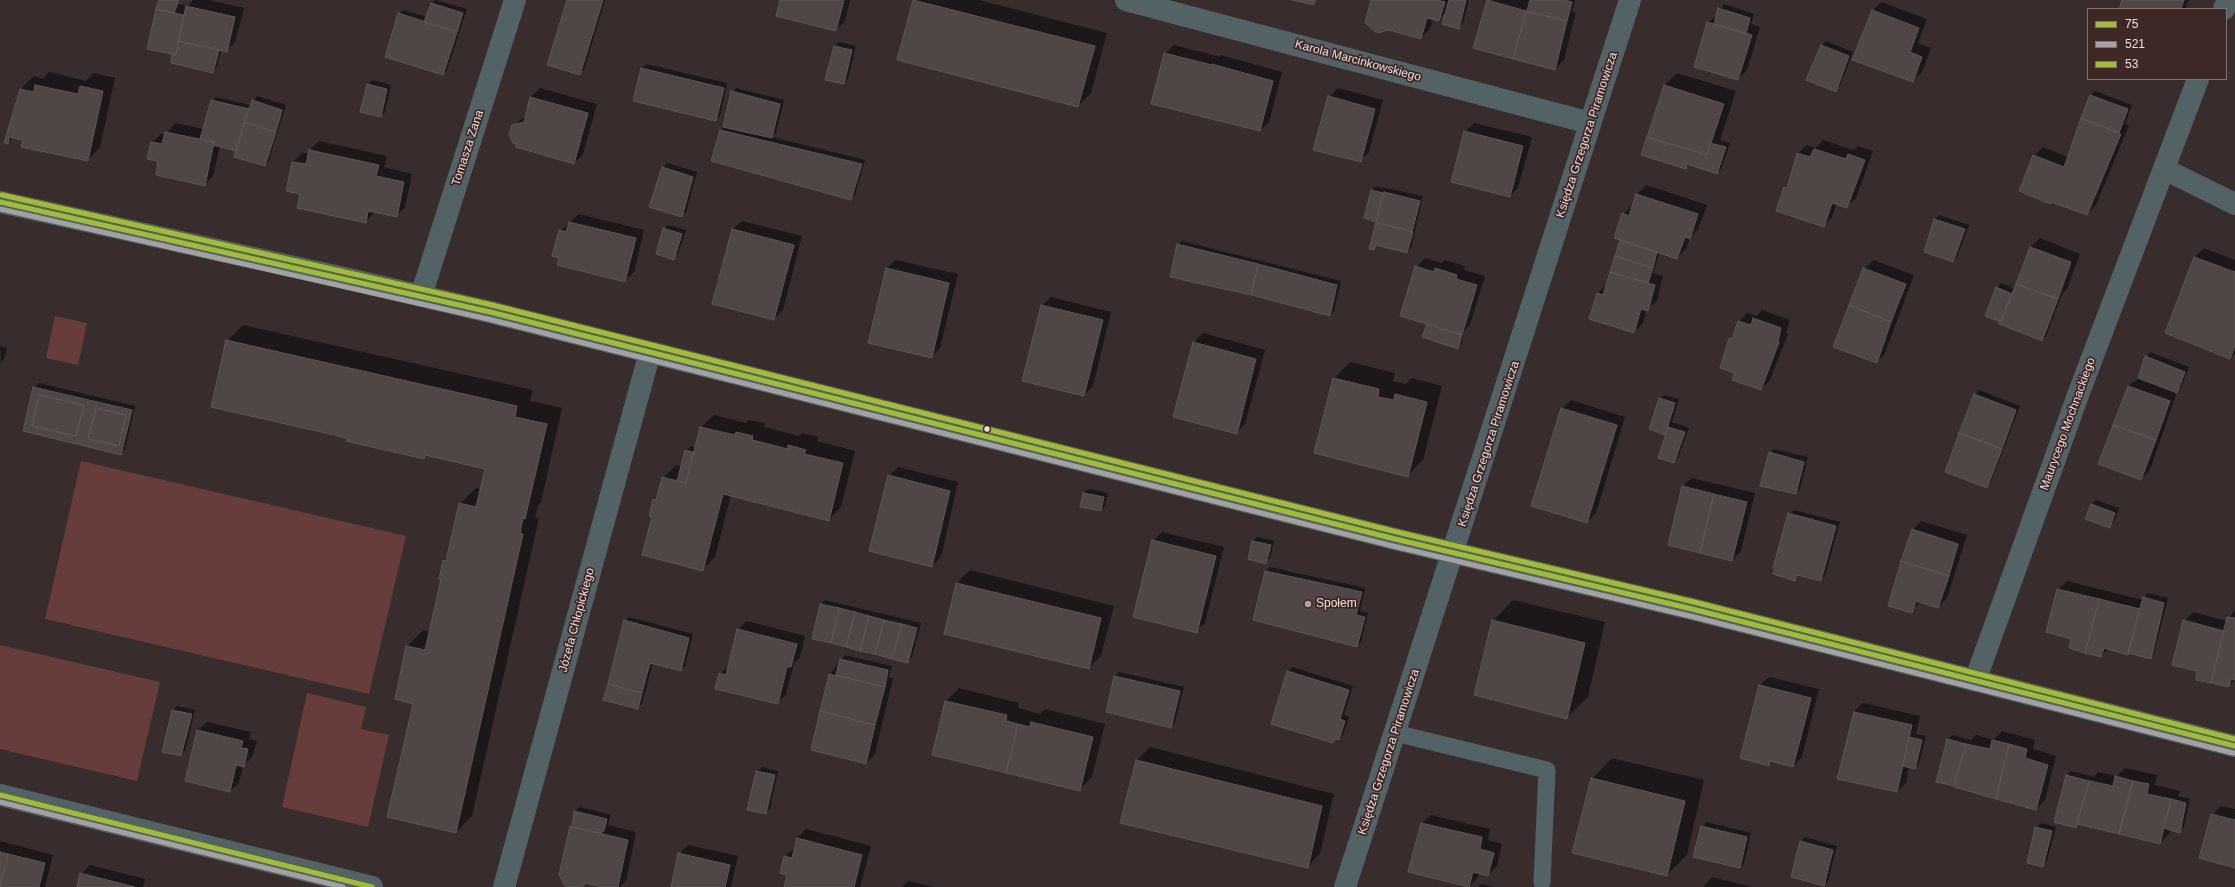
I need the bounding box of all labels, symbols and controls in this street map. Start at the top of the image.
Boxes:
legend [2087,8,2227,80]
text: 75 [2125,17,2138,31]
street label: Karola Marcinkowskiego [1293,37,1423,85]
text: 521 [2125,37,2145,51]
street label: Księdza Grzegorza Piramowicza [1553,50,1621,220]
text: 53 [2125,57,2138,71]
street label: Tomasza Zana [449,108,487,188]
street label: Maurycego Mochnackiego [2037,356,2099,492]
street label: Księdza Grzegorza Piramowicza [1455,359,1523,529]
unlabelled marker [982,424,992,434]
street label: Józefa Chłopickiego [556,566,598,674]
place label: Społem [1316,597,1357,611]
marker: Społem [1303,599,1313,609]
street label: Księdza Grzegorza Piramowicza [1355,667,1423,837]

